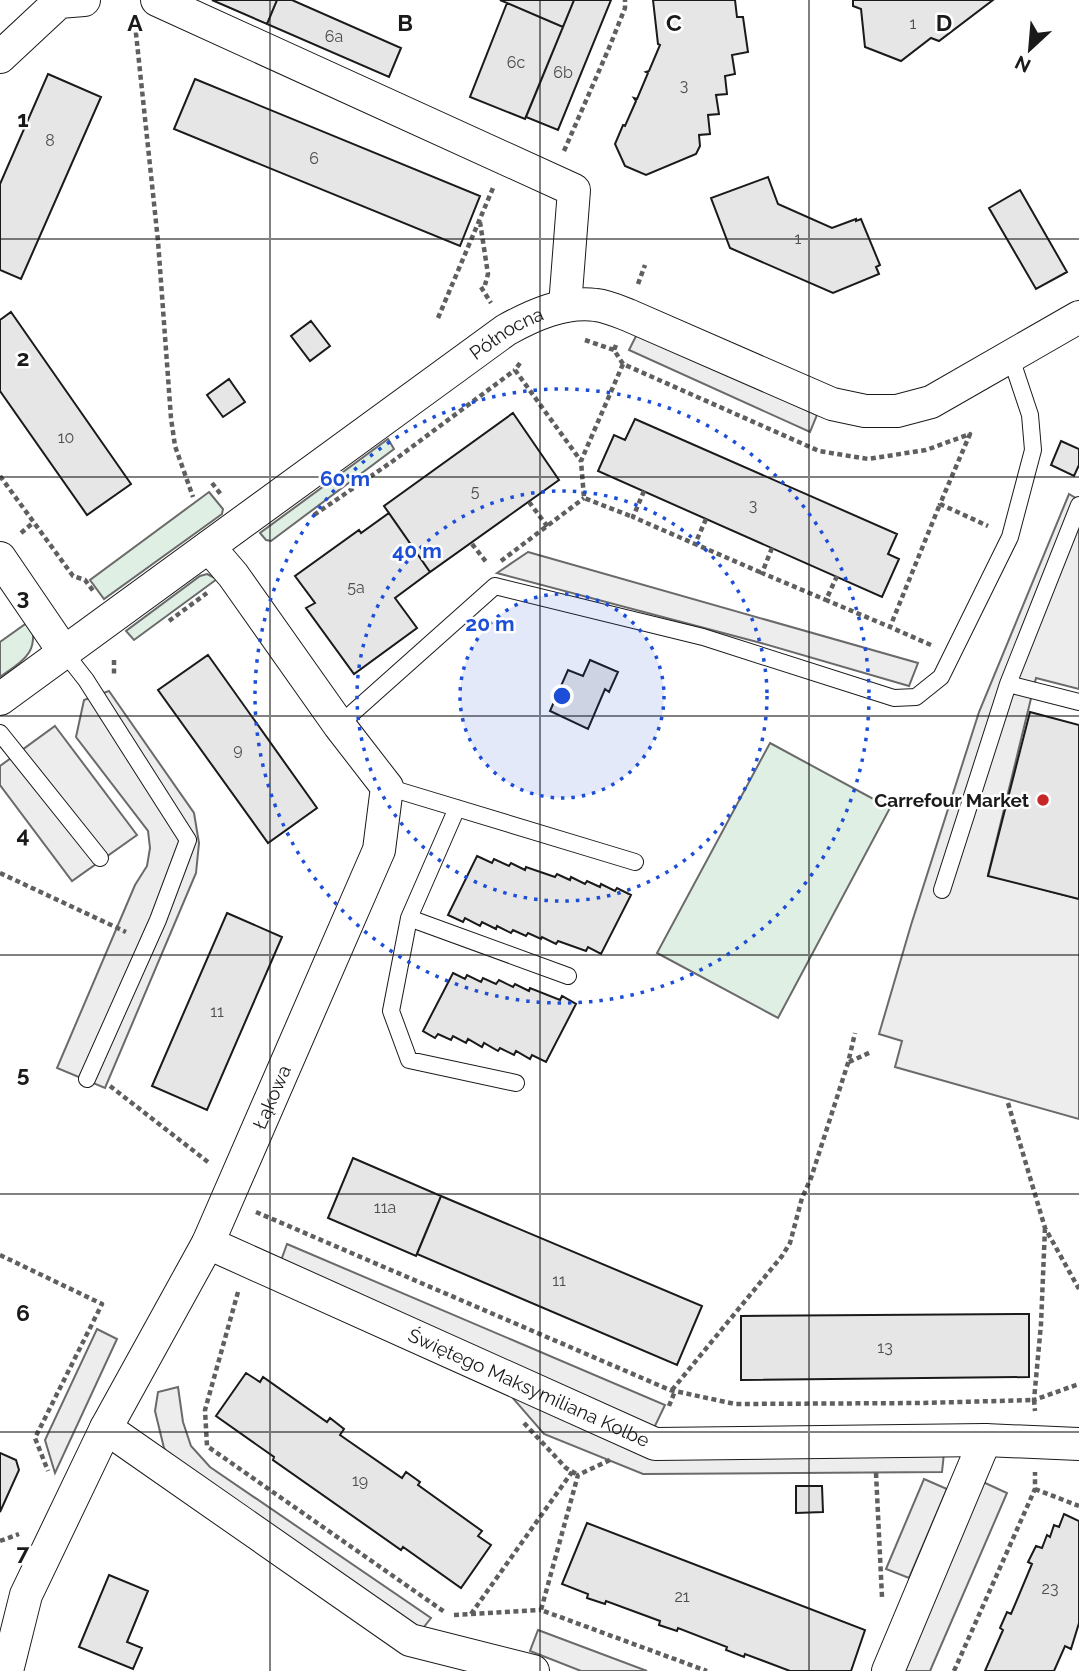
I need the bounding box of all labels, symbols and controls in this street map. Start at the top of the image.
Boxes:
text: A [127,9,143,36]
text: B [397,9,413,36]
text: C [666,9,682,36]
text: D [936,9,952,36]
house number: 1 [910,14,917,33]
north arrow [995,14,1065,84]
house number: 6a [325,27,343,46]
text: N [1011,51,1034,77]
house number: 6c [507,53,525,72]
house number: 6b [553,63,573,82]
house number: 3 [680,76,688,95]
text: 1 [17,105,29,132]
house number: 8 [45,131,55,150]
house number: 6 [309,149,319,168]
house number: 1 [795,229,802,248]
street label: Północna [465,303,546,364]
text: 2 [17,344,29,371]
house number: 10 [58,428,74,447]
text: 60 m [320,466,370,491]
house number: 5 [471,482,480,501]
house number: 3 [749,496,757,515]
text: 40 m [392,538,442,563]
house number: 5a [347,578,365,597]
text: 3 [17,583,29,610]
text: 20 m [465,611,515,636]
centre of rings [550,684,574,708]
house number: 9 [233,740,243,759]
place label: Carrefour Market [874,789,1030,811]
marker: Carrefour Market [1035,792,1051,808]
text: 4 [16,821,30,848]
house number: 11 [210,1002,224,1021]
text: 5 [17,1060,30,1087]
street label: Łąkowa [248,1062,295,1132]
house number: 11a [374,1198,396,1217]
house number: 11 [552,1271,566,1290]
text: 6 [16,1299,30,1326]
street label: Świętego Maksymiliana Kolbe [405,1324,653,1451]
house number: 13 [877,1338,893,1357]
house number: 19 [352,1471,368,1490]
text: 7 [17,1538,30,1565]
house number: 23 [1042,1579,1058,1598]
house number: 21 [674,1587,690,1606]

